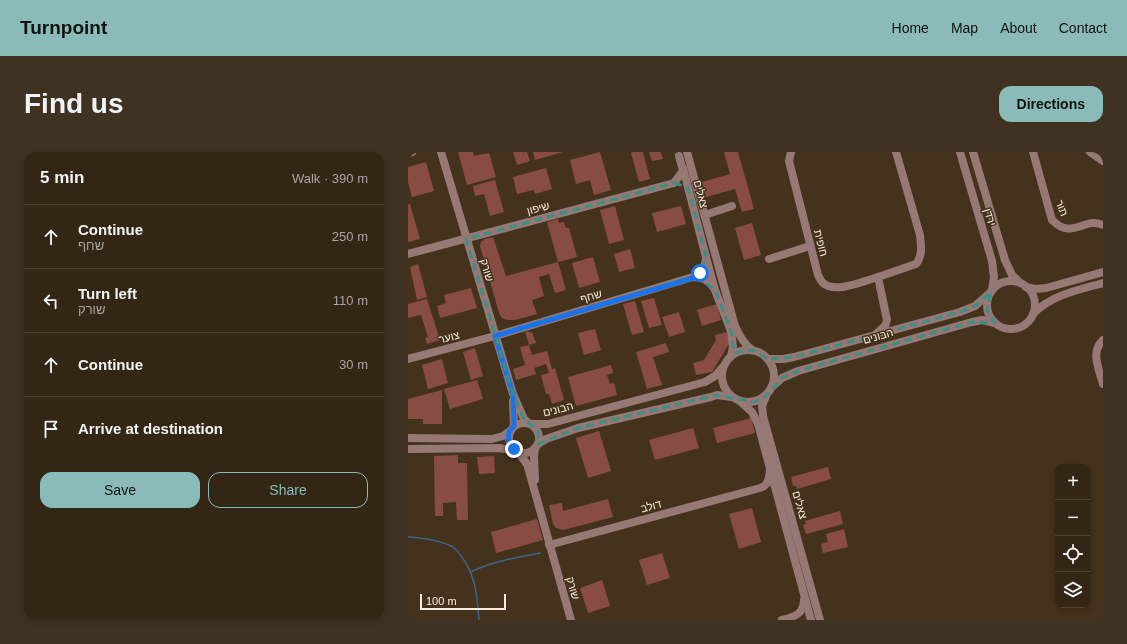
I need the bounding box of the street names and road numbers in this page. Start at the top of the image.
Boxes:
street label: צאלים [692,179,710,209]
street label: תור [1053,198,1071,218]
street label: שיפון [525,199,551,217]
street label: ירדן [982,207,998,227]
street label: חופית [812,228,830,258]
street label: שורק [478,257,496,283]
street label: שחף [579,287,603,305]
street label: הבונים [862,326,894,346]
street label: צוער [437,328,461,346]
street label: הבונים [542,399,574,419]
street label: צאלים [790,490,810,520]
street label: דולב [639,497,663,515]
street label: שורק [564,575,582,601]

